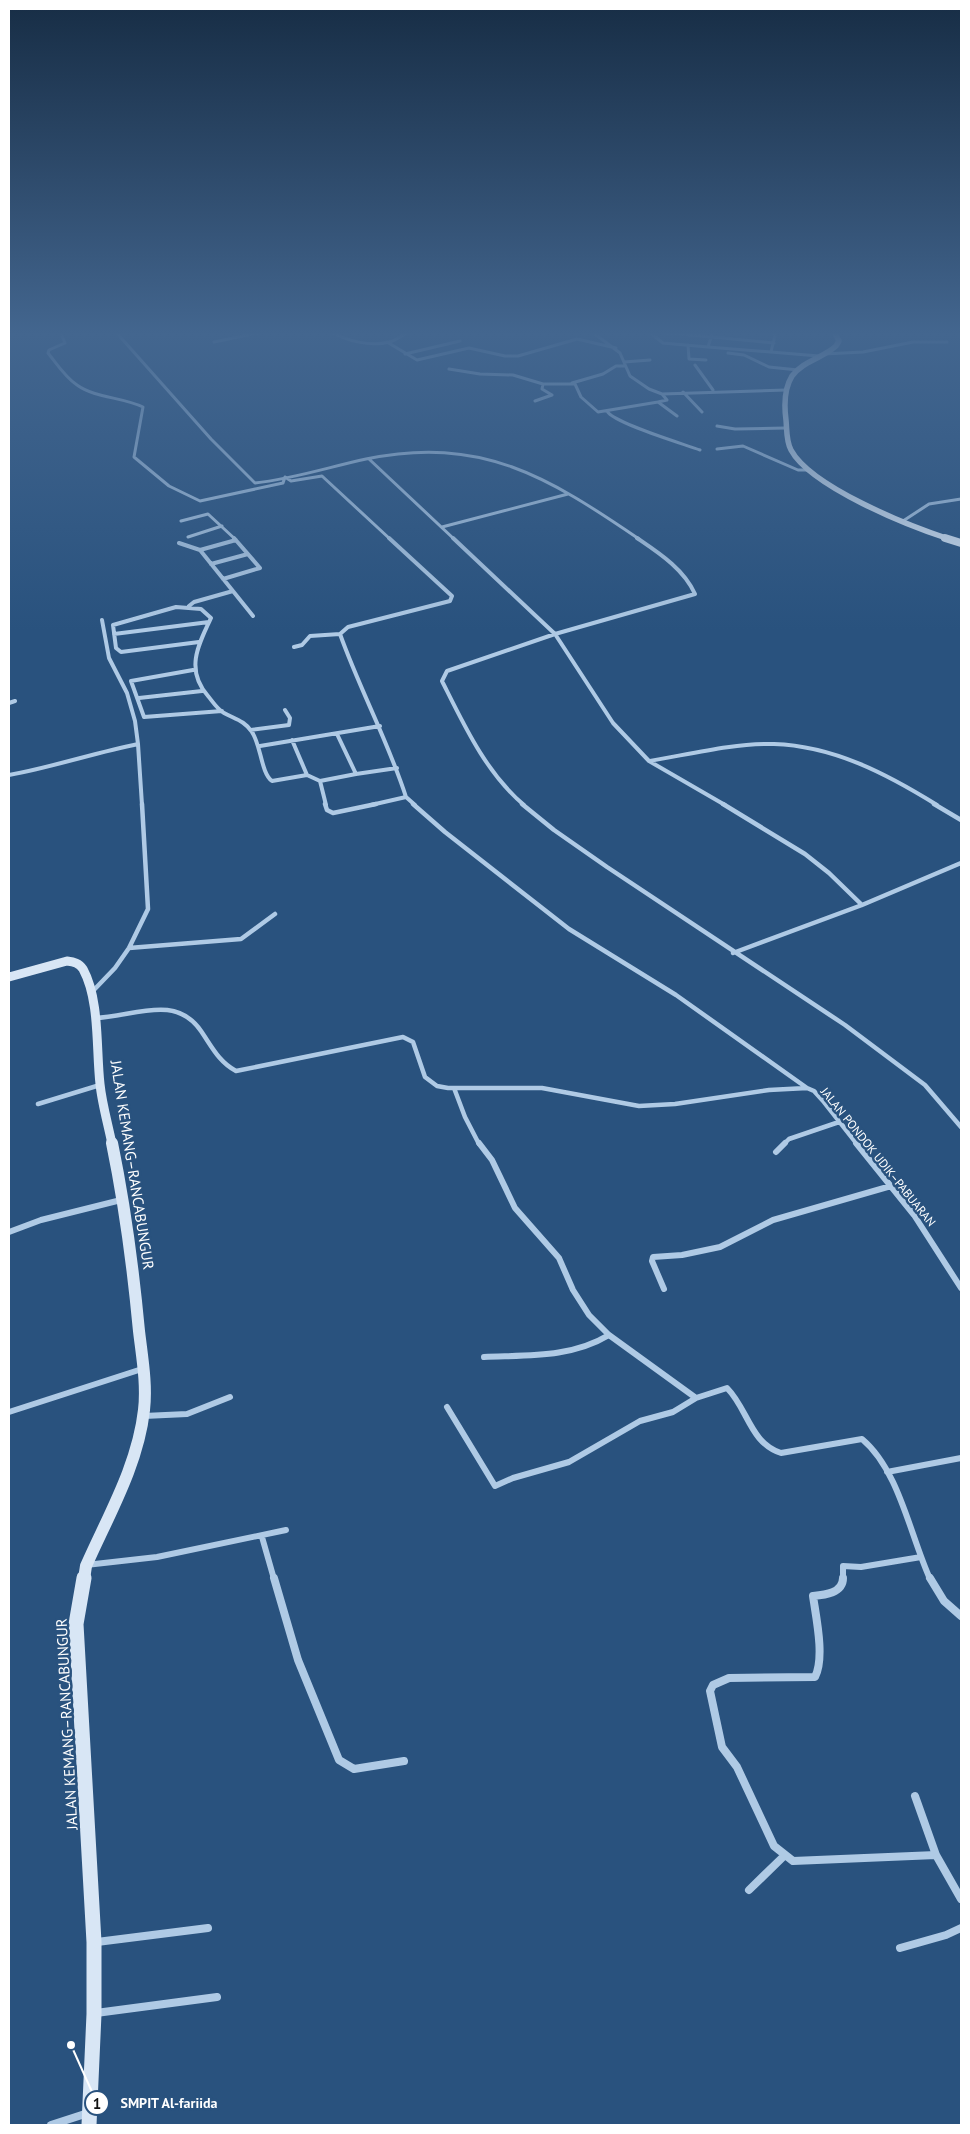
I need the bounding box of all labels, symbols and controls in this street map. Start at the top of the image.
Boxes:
street label: JALAN KEMANG–RANCABUNGUR [106,1058,158,1271]
street label: JALAN PONDOK UDIK–PABUARAN [817,1083,939,1229]
street label: JALAN KEMANG–RANCABUNGUR [51,1618,82,1831]
callout: SMPIT Al-fariida [85,2089,228,2118]
text: 1 [93,2094,101,2113]
text: SMPIT Al-fariida [121,2094,218,2112]

